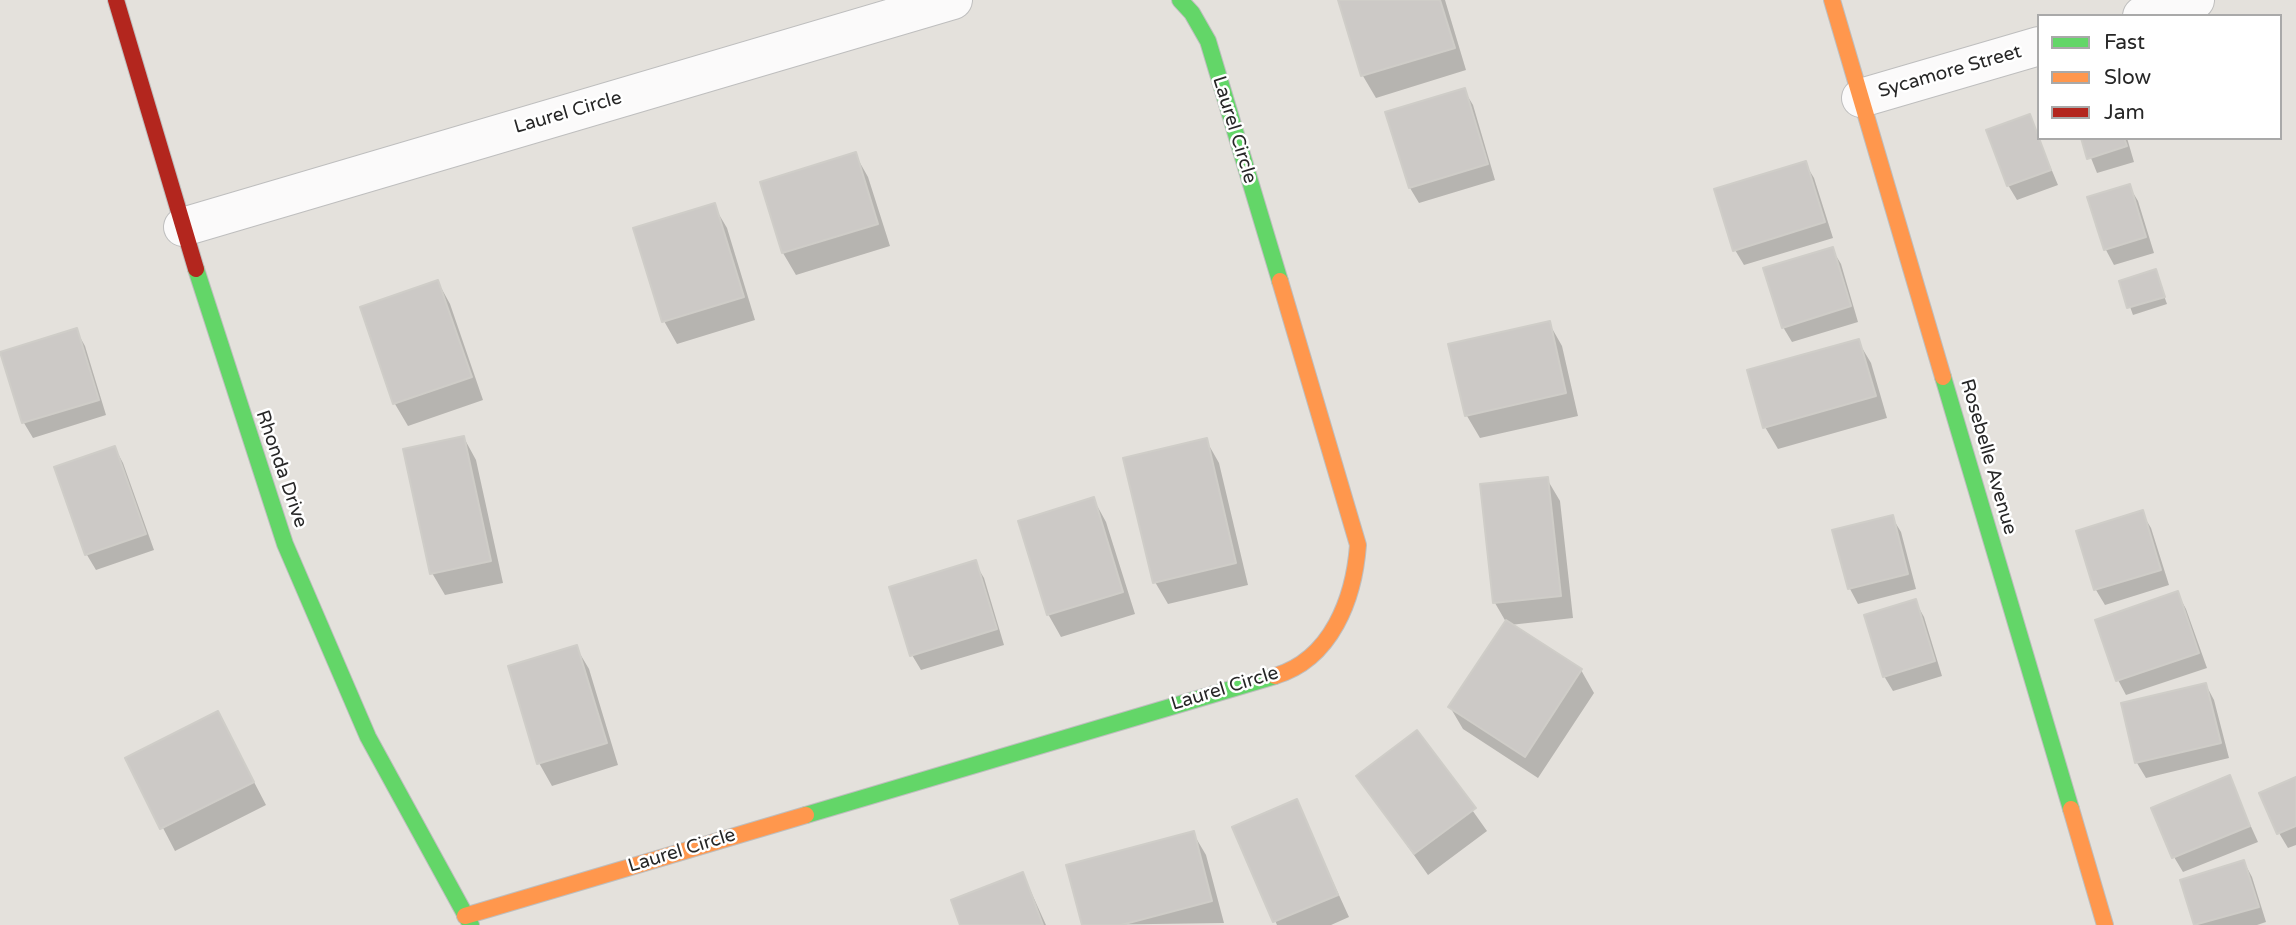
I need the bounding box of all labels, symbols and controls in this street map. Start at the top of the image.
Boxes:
legend [2037,14,2282,140]
text: Fast [2104,30,2145,55]
street label: Sycamore Street [1876,41,2024,103]
text: Slow [2104,65,2151,90]
street label: Laurel Circle [1207,74,1261,186]
street label: Laurel Circle [511,87,625,139]
text: Jam [2104,100,2145,125]
street label: Rosebelle Avenue [1955,377,2021,537]
street label: Rhonda Drive [250,407,312,531]
street label: Laurel Circle [1169,662,1281,716]
street label: Laurel Circle [626,824,738,878]

